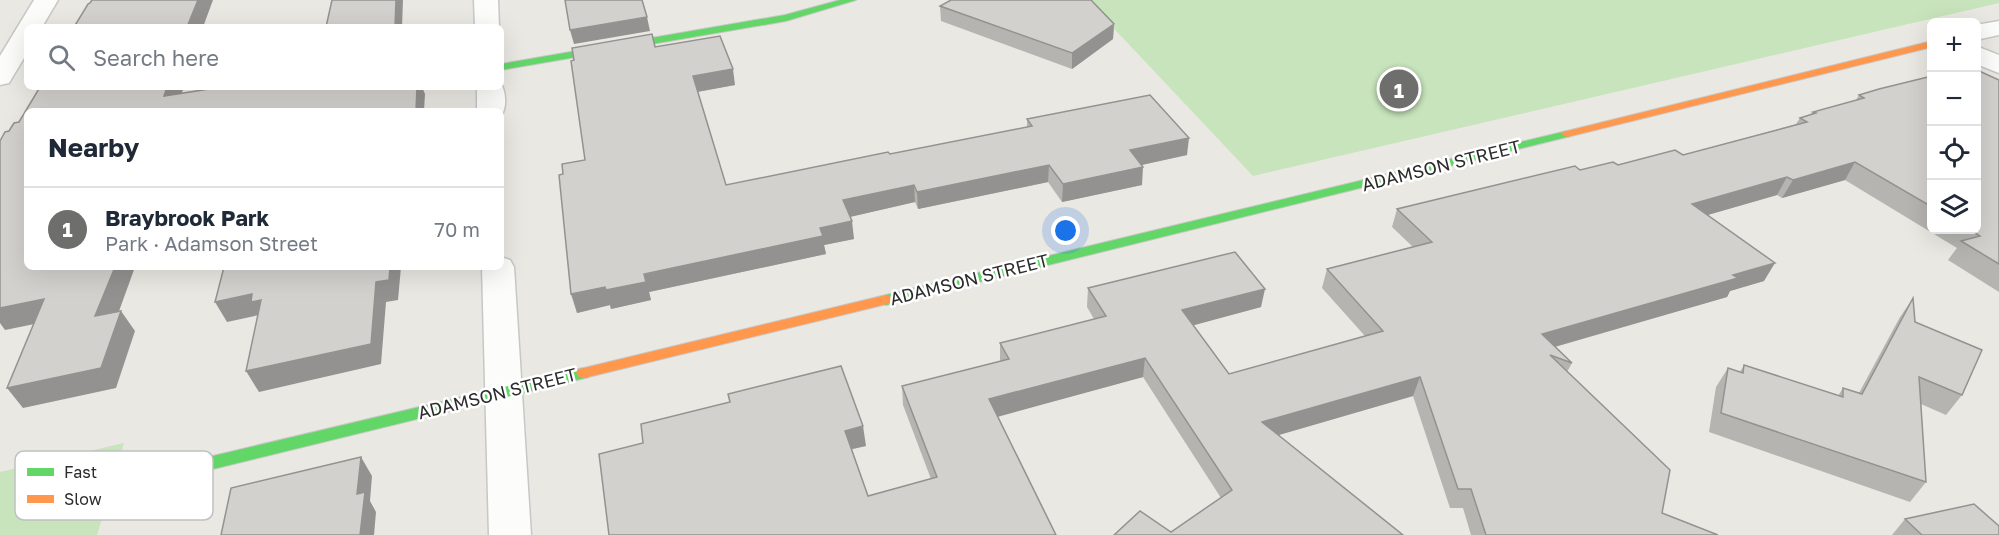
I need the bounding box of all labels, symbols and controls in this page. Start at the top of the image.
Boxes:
map controls [1927,18,1981,234]
button: + [1927,18,1981,72]
search box [24,24,504,90]
icon: search [45,41,78,74]
text: Search here [93,44,219,71]
pin: 1 [1380,66,1418,112]
button: − [1927,72,1981,126]
button: locate [1927,126,1981,180]
text: Nearby [48,132,139,163]
street label: ADAMSON STREET [1359,135,1523,195]
button: layers [1927,180,1981,234]
text: Braybrook Park [105,204,269,231]
your location [1051,216,1080,245]
text: 1 [62,217,73,241]
text: 70 m [434,217,480,241]
text: Park · Adamson Street [105,231,318,255]
street label: ADAMSON STREET [887,249,1051,309]
street label: ADAMSON STREET [415,363,579,423]
legend [15,451,213,520]
text: Fast [64,462,97,482]
text: Slow [64,489,102,509]

